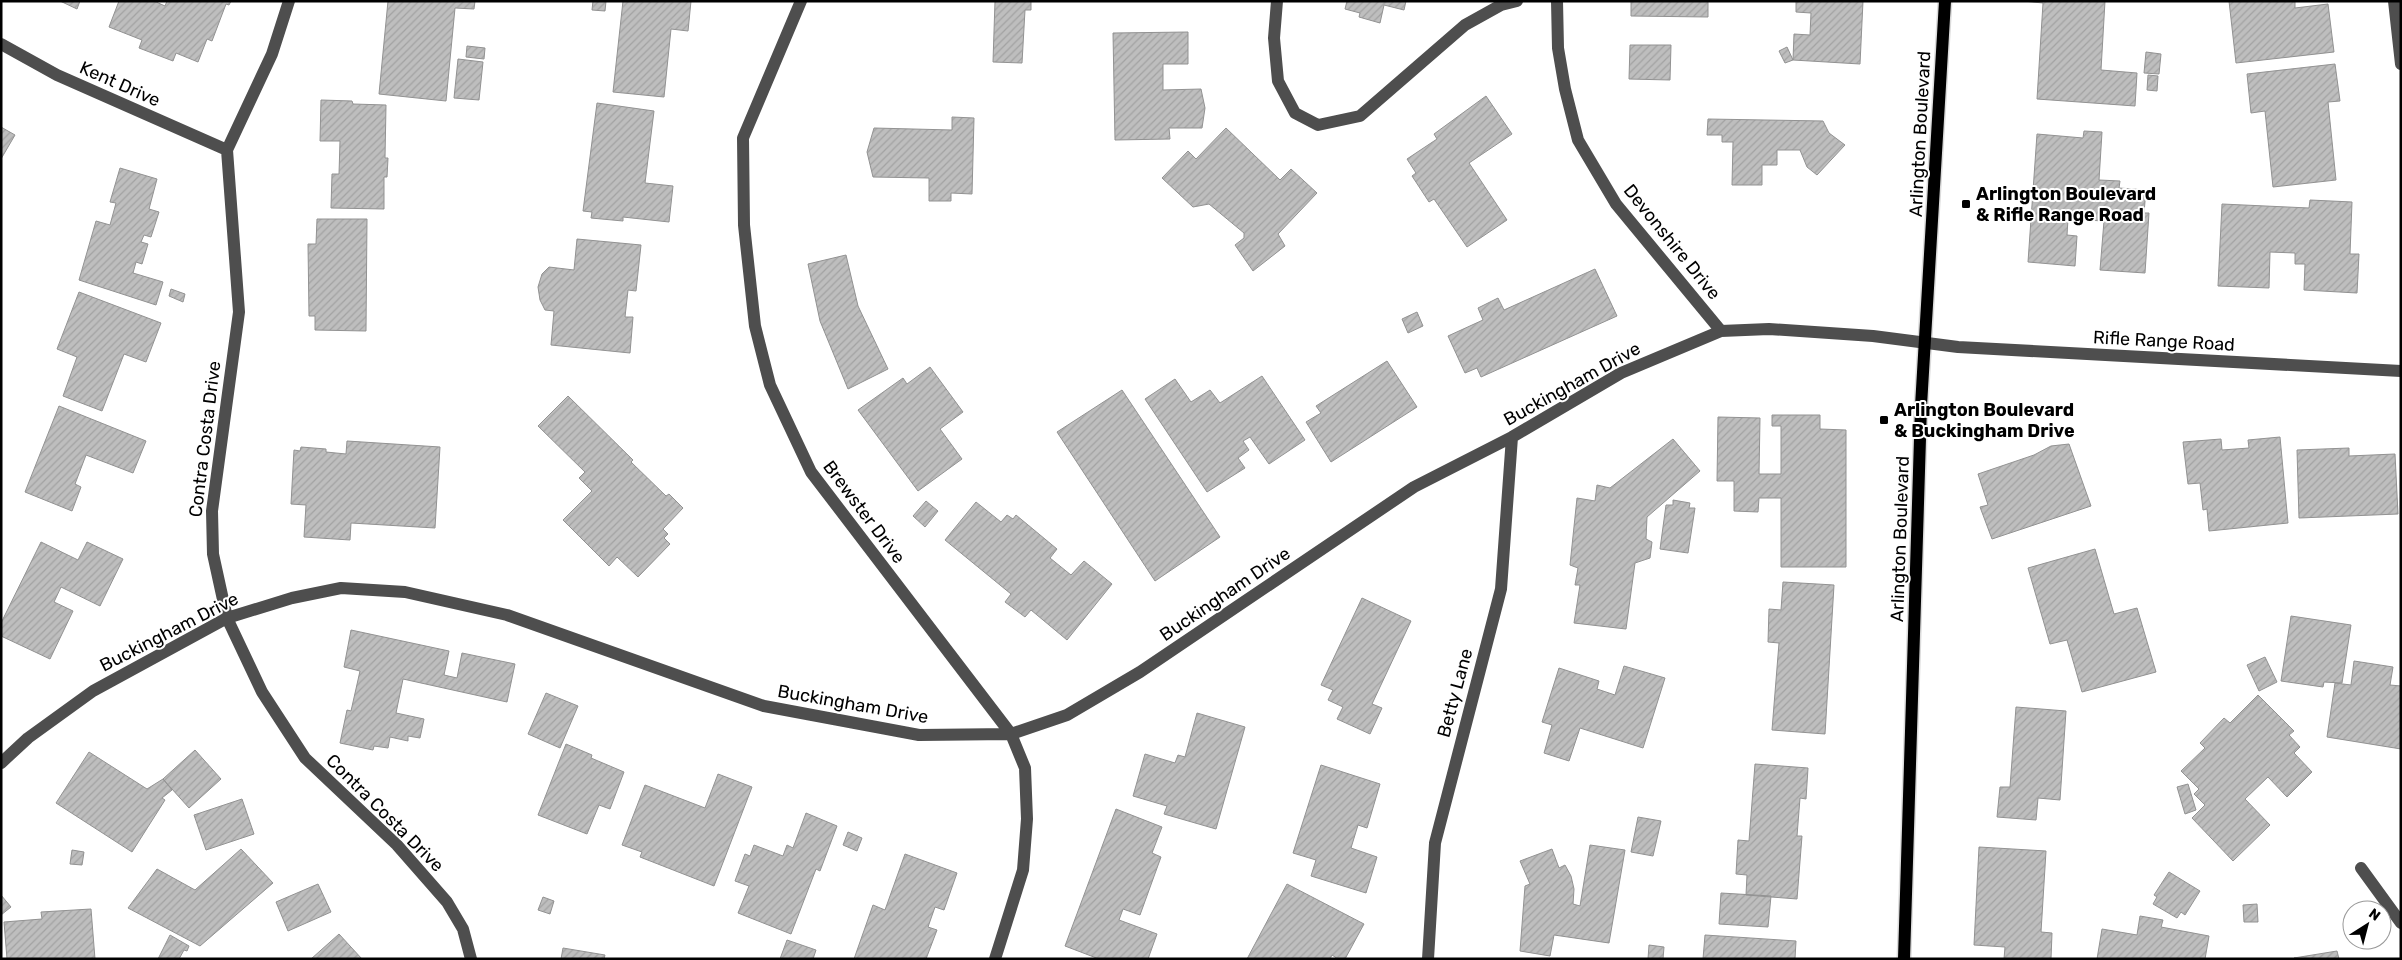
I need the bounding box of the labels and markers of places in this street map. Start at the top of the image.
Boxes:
place label: Arlington Boulevard & Rifle Range Road [1976,183,2156,226]
marker: Arlington Boulevard & Rifle Range Road [1960,198,1972,210]
place label: Arlington Boulevard & Buckingham Drive [1894,399,2075,442]
marker: Arlington Boulevard & Buckingham Drive [1878,414,1890,426]

